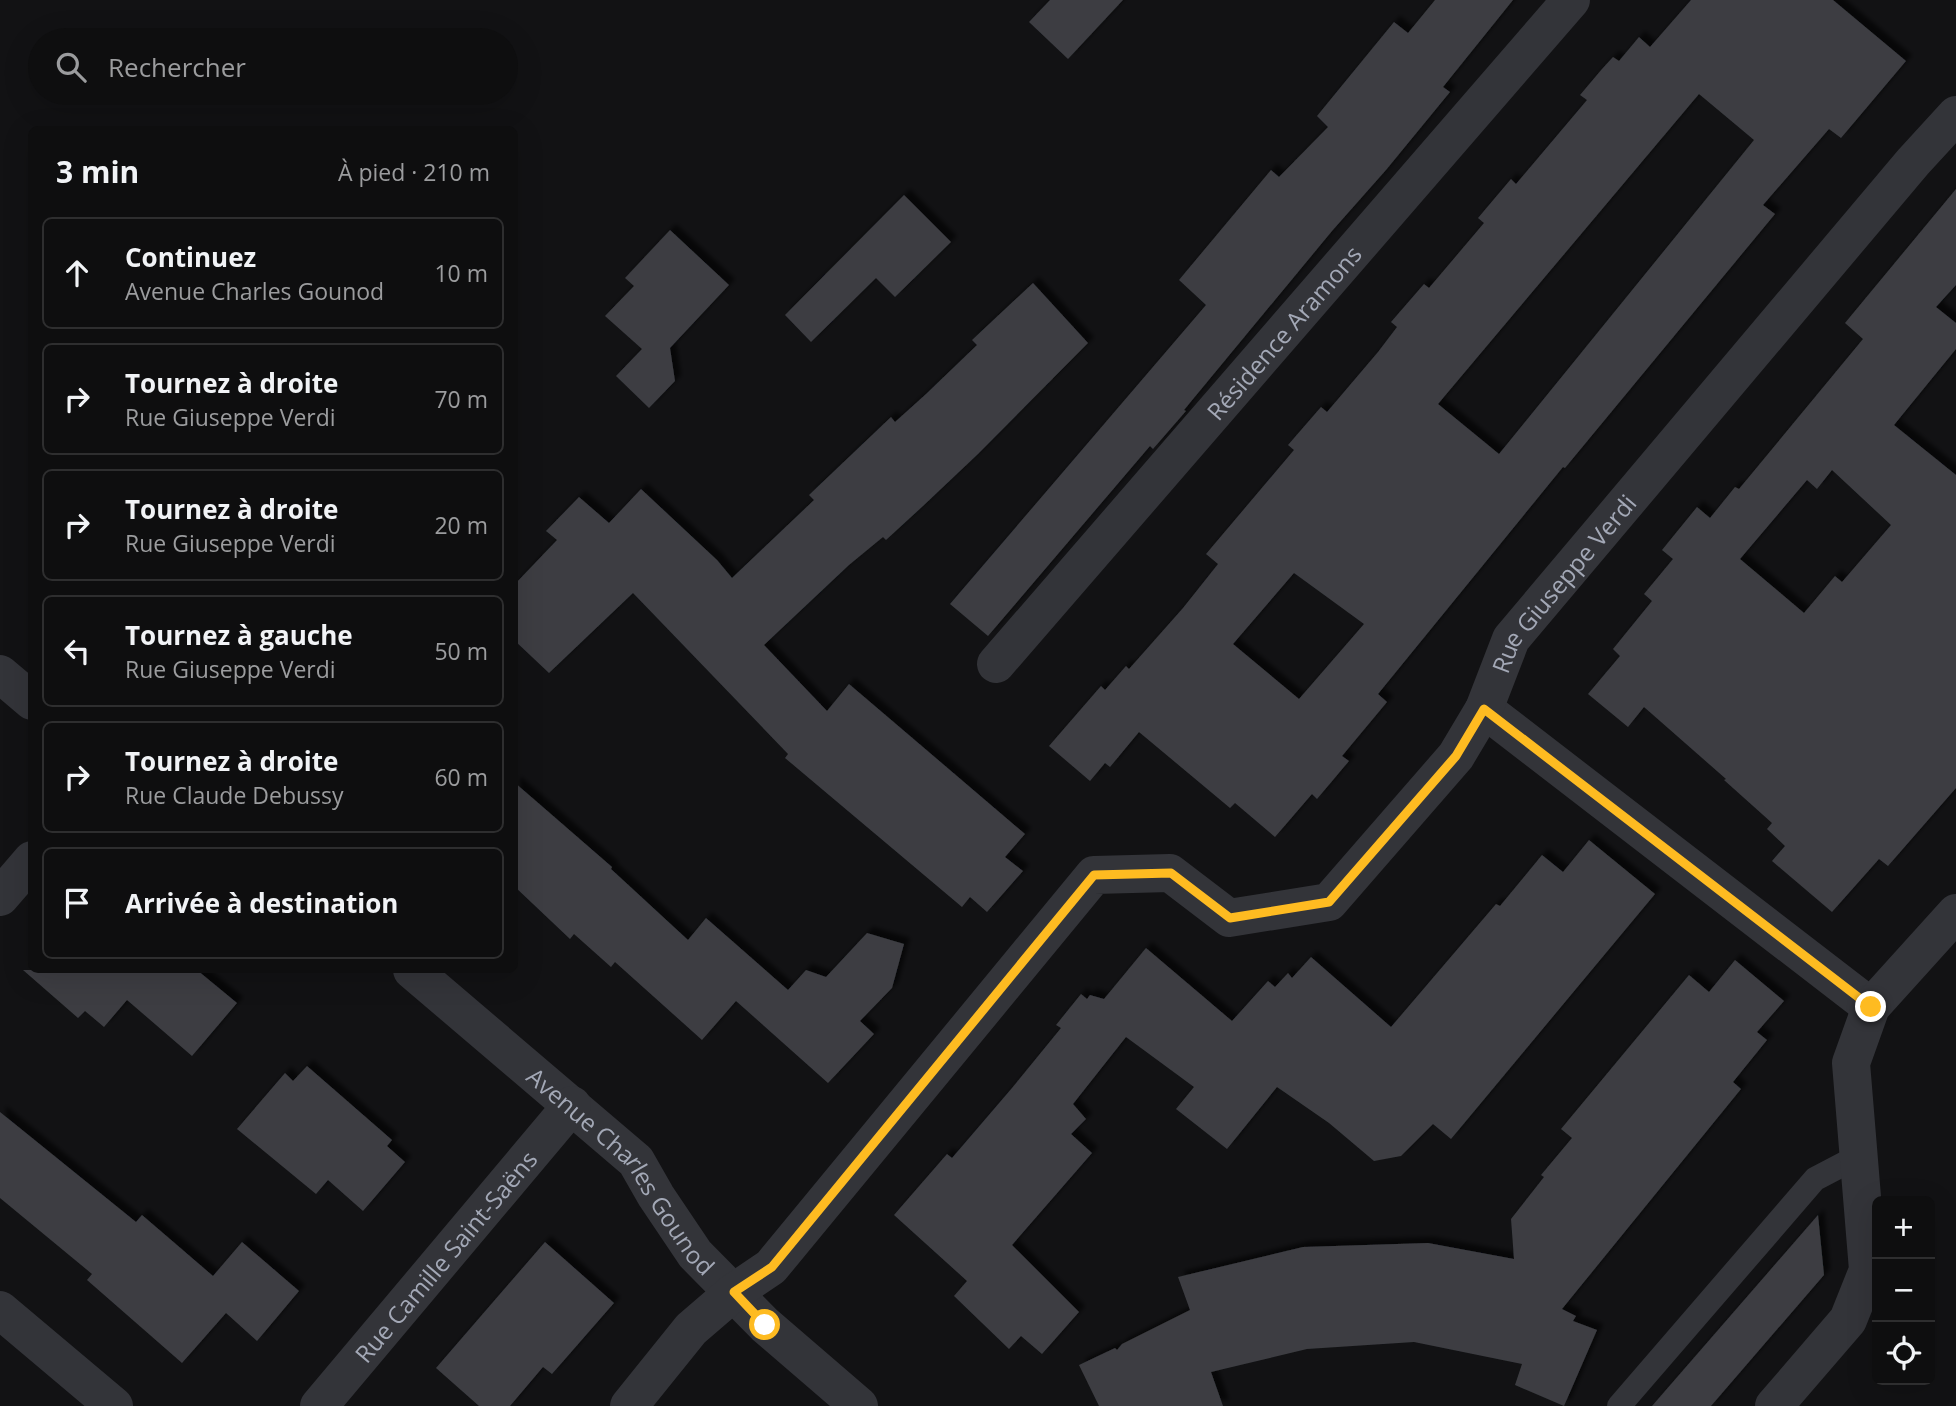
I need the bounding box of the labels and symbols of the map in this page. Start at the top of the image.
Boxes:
street label: Résidence Aramons [1199,238,1368,426]
street label: Rue Giuseppe Verdi [1483,487,1643,677]
route end [1855,991,1886,1022]
street label: Avenue Charles Gounod [521,1059,723,1282]
street label: Rue Camille Saint-Saëns [346,1143,544,1369]
route start [749,1309,780,1340]

